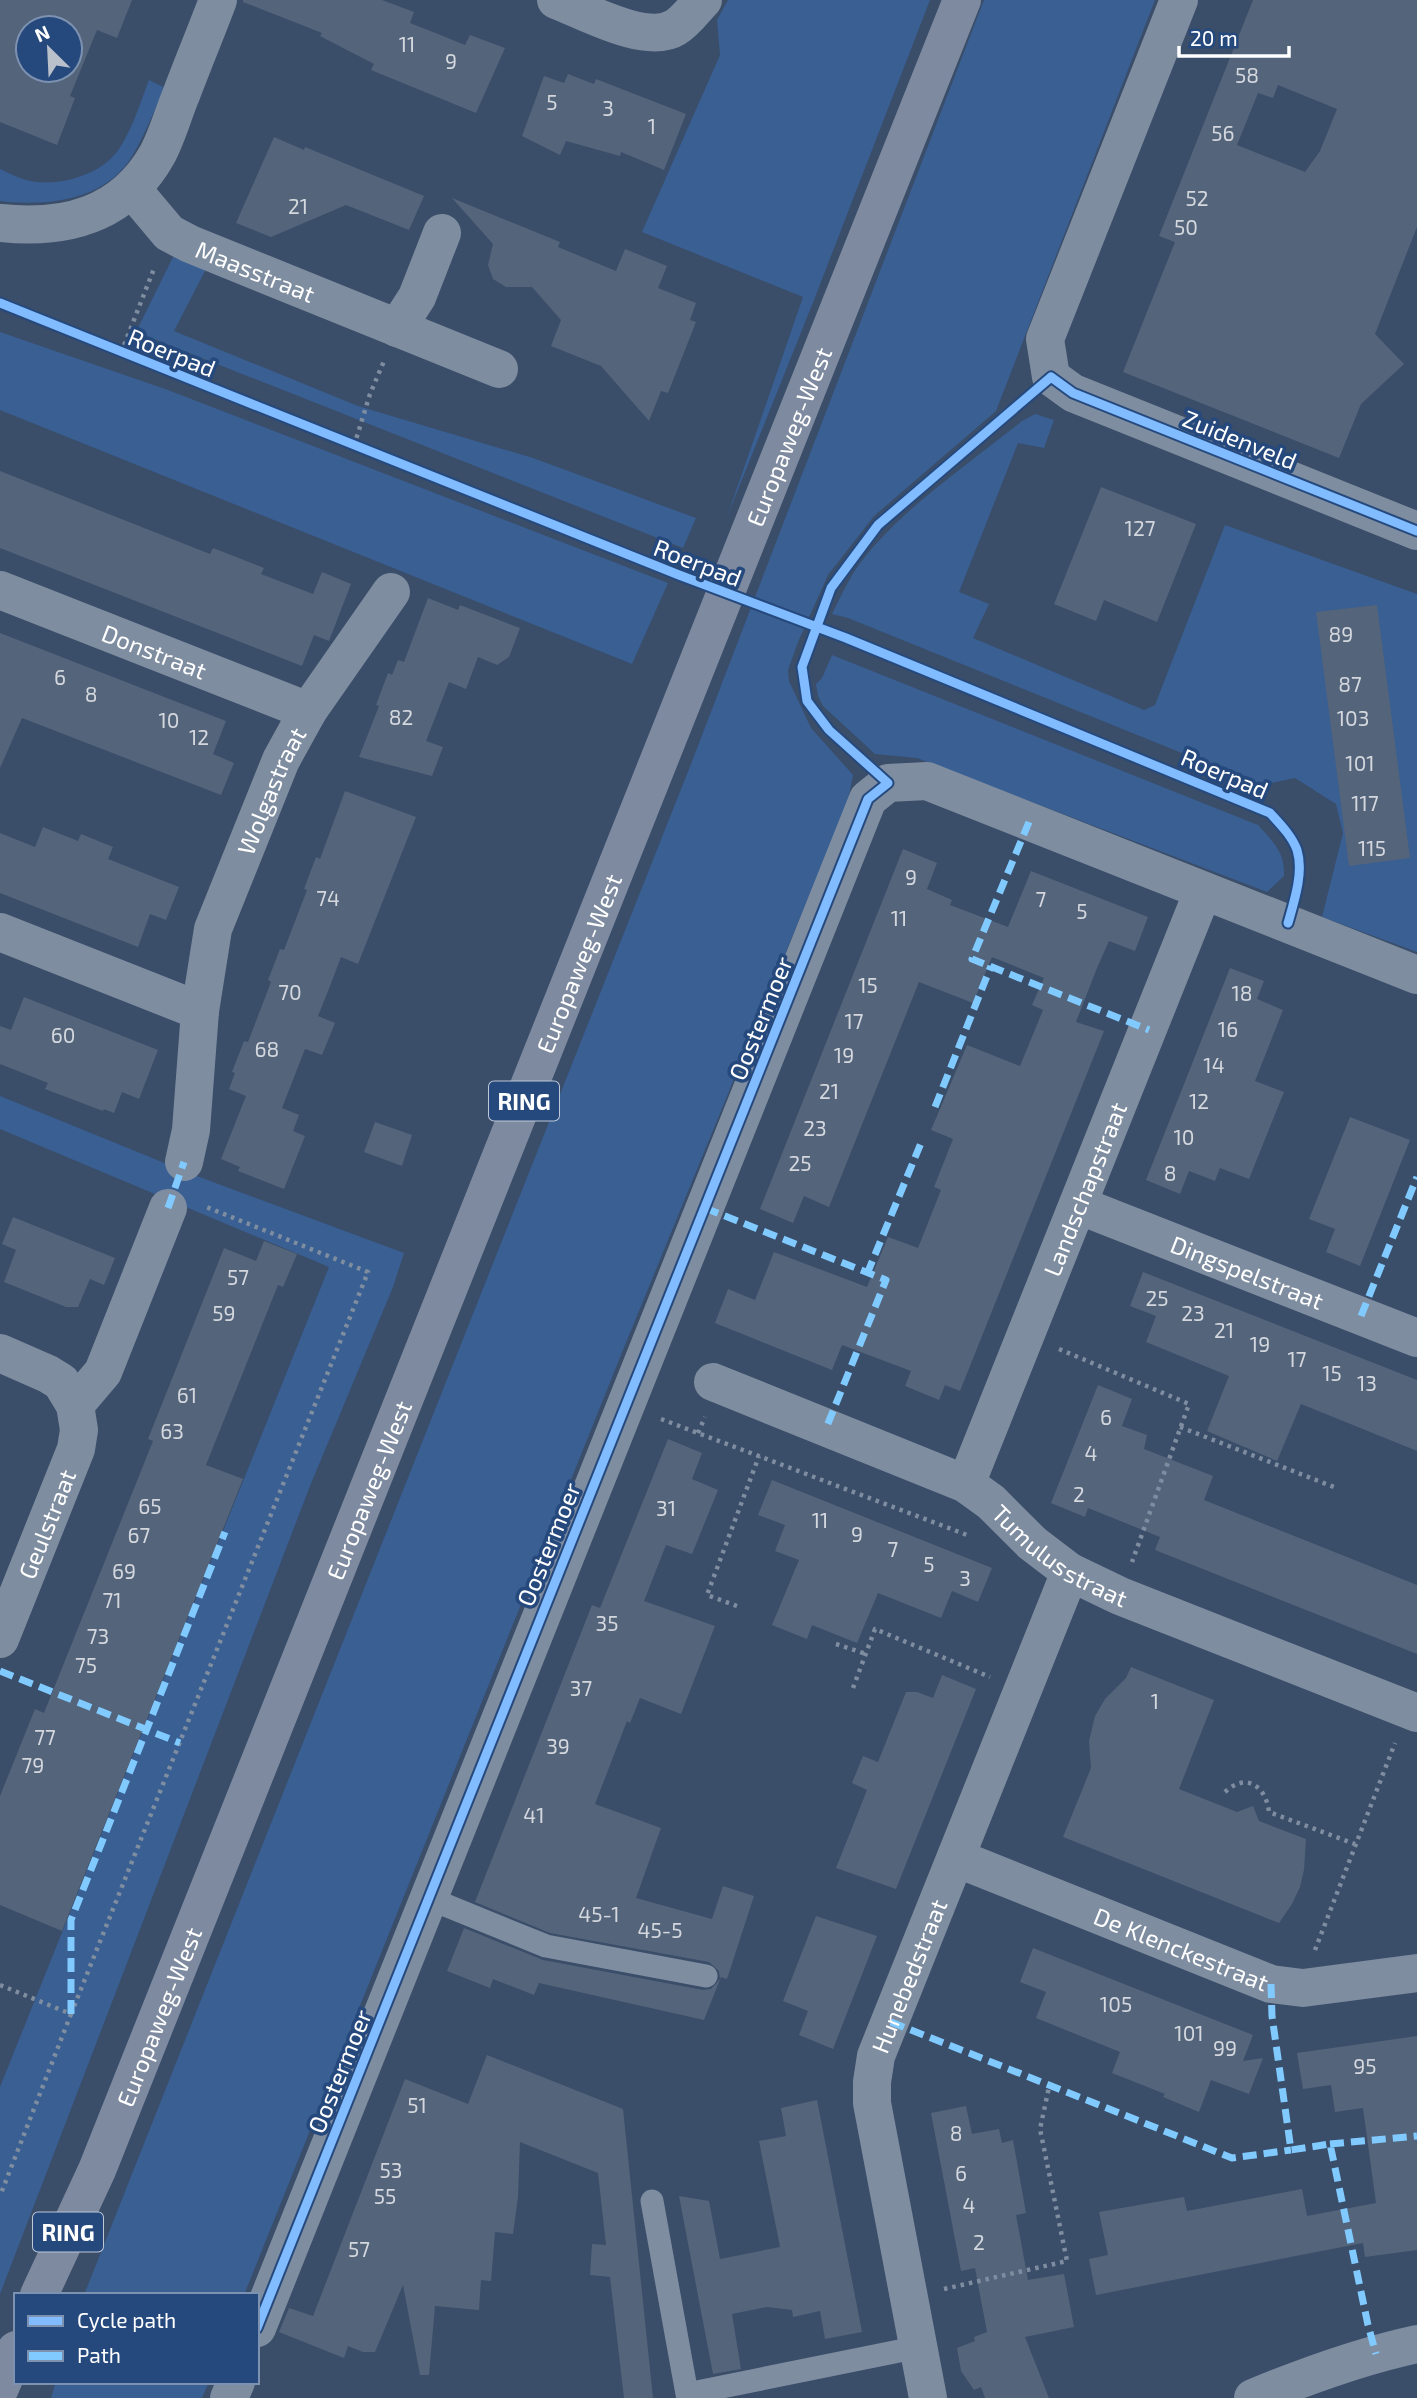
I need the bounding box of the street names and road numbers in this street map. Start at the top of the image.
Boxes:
street label: Maasstraat [192,233,320,308]
street label: Roerpad [124,321,220,383]
street label: Europaweg-West [739,343,837,530]
street label: Zuidenveld [1179,403,1301,475]
street label: Roerpad [650,532,746,592]
street label: Donstraat [98,617,211,684]
street label: Wolgastraat [230,722,311,858]
street label: Roerpad [1177,742,1273,804]
street label: Europaweg-West [529,869,627,1057]
street label: Oostermoer [722,952,798,1084]
road number: RING [489,1082,559,1120]
street label: Landschapstraat [1036,1098,1132,1280]
street label: Dingspelstraat [1167,1228,1328,1315]
street label: Europaweg-West [319,1396,417,1584]
street label: Geulstraat [11,1465,81,1583]
street label: Oostermoer [510,1478,586,1610]
street label: Tumulusstraat [987,1498,1132,1612]
street label: Hunebedstraat [864,1895,952,2057]
street label: De Klenckestraat [1090,1900,1273,1996]
street label: Europaweg-West [109,1923,207,2110]
street label: Oostermoer [301,2005,377,2137]
road number: RING [33,2212,103,2252]

